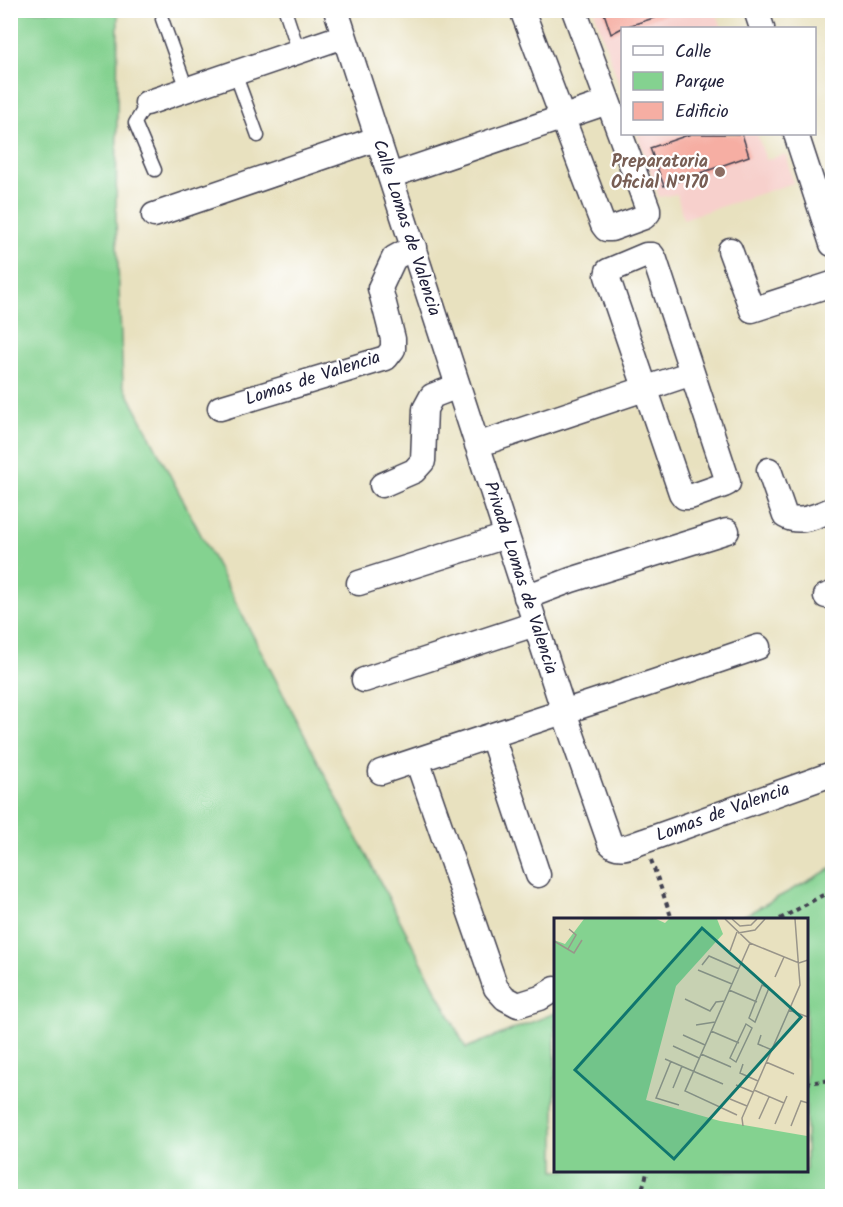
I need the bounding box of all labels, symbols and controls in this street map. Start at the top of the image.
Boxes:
legend [621,27,816,135]
text: Calle [675,38,711,67]
text: Parque [675,68,724,97]
text: Edificio [675,98,729,127]
street label: Calle Lomas de Valencia [364,136,448,320]
place label: Preparatoria Oficial N°170 [611,148,709,198]
marker: Preparatoria Oficial N°170 [713,165,727,179]
street label: Lomas de Valencia [242,343,384,415]
street label: Privada Lomas de Valencia [475,478,565,678]
street label: Lomas de Valencia [652,775,794,851]
inset map [554,918,807,1171]

